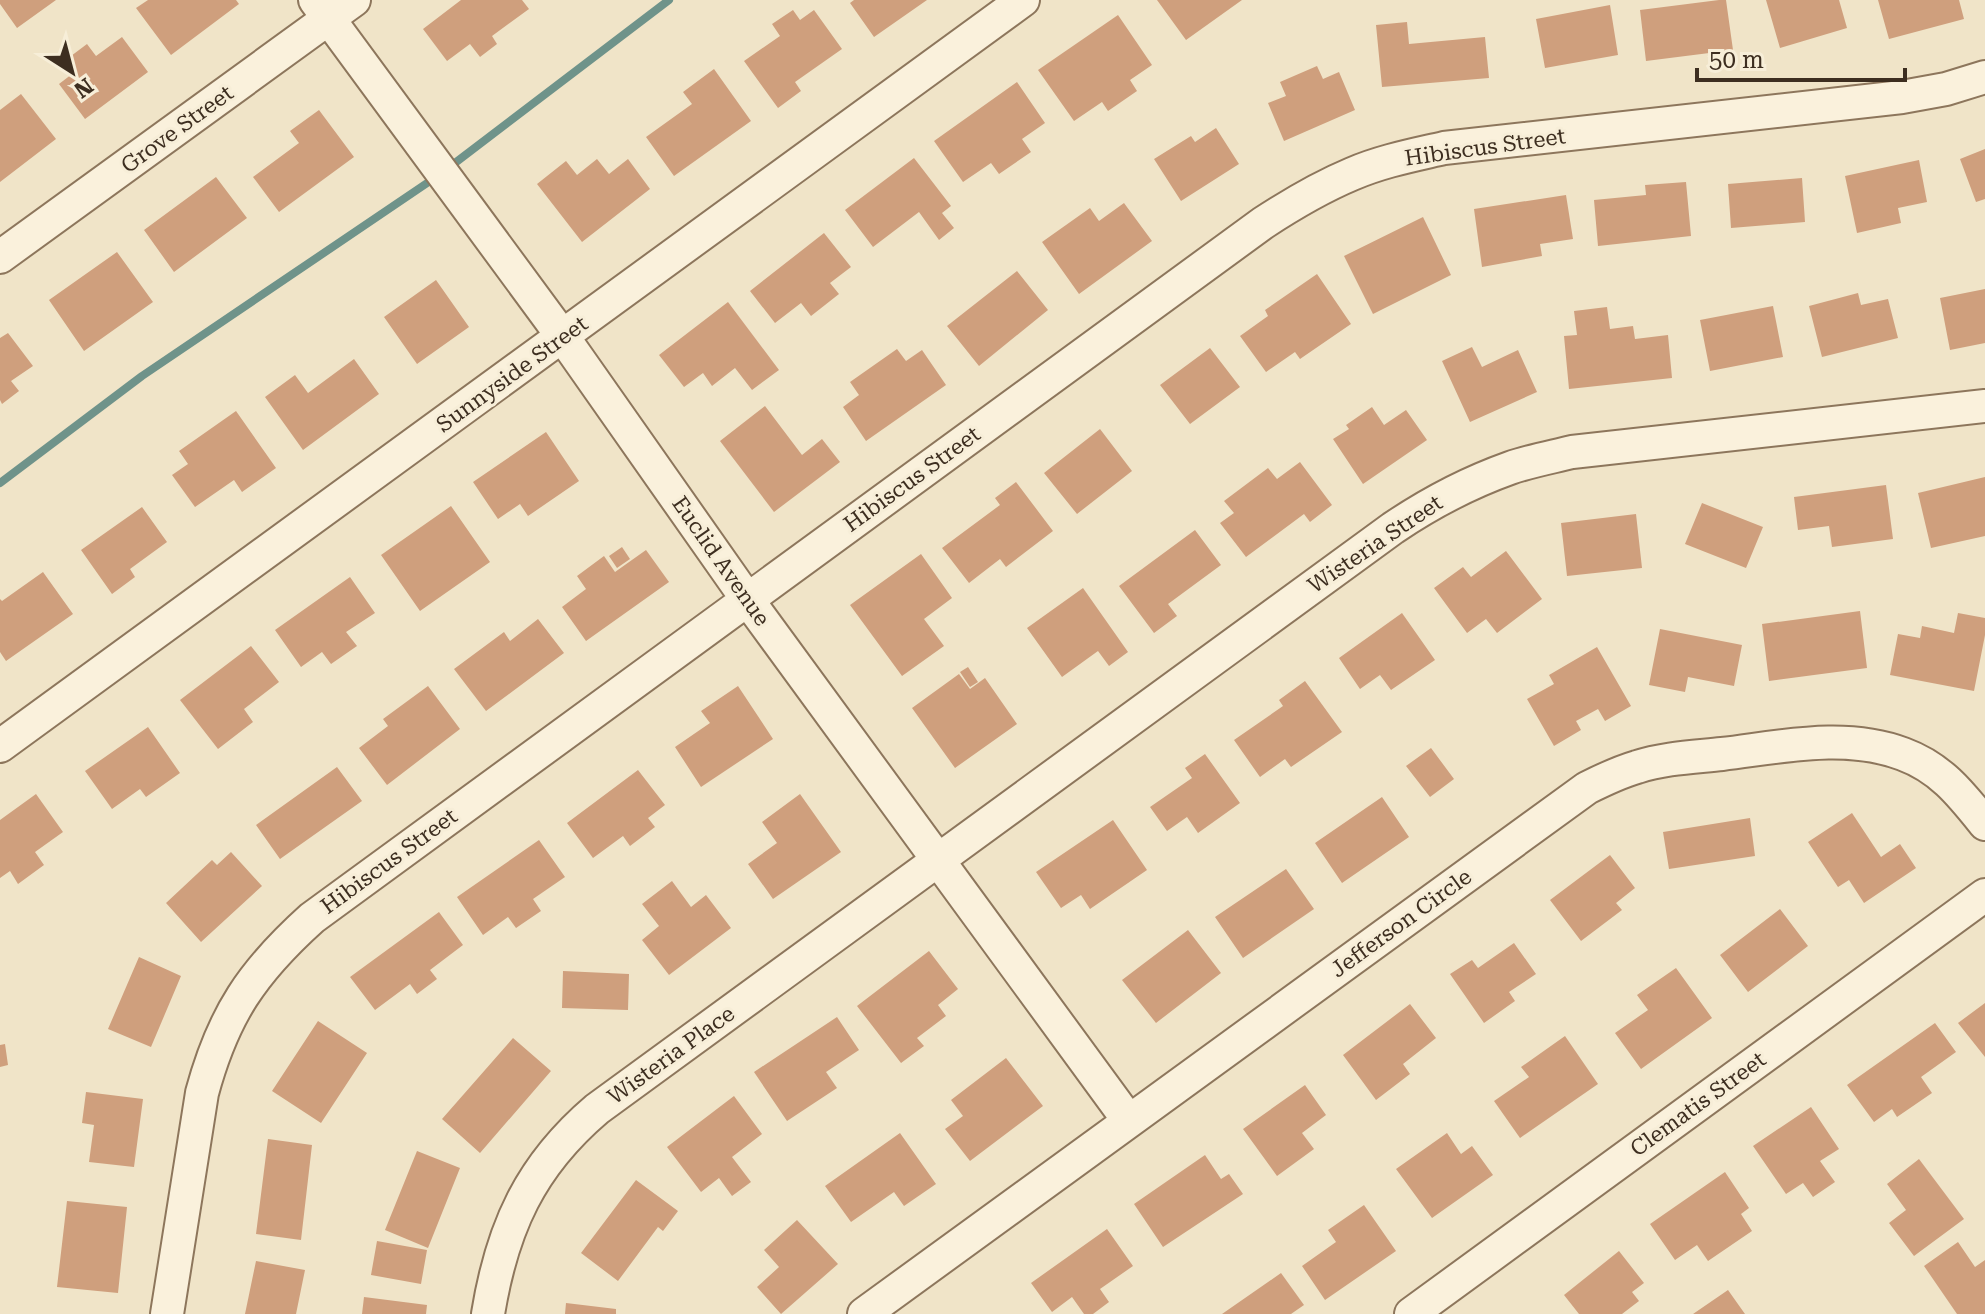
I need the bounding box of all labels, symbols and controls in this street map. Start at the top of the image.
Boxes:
north arrow [32,32,112,112]
scale bar [1697,32,1905,82]
text: 50 m [1709,46,1764,74]
text: N [69,73,98,103]
street label: Grove Street [116,80,238,178]
street label: Hibiscus Street [1403,123,1567,171]
street label: Sunnyside Street [432,311,592,437]
street label: Hibiscus Street [839,421,985,537]
street label: Wisteria Street [1303,490,1447,598]
street label: Euclid Avenue [667,491,775,631]
street label: Hibiscus Street [316,803,462,919]
street label: Jefferson Circle [1326,864,1476,982]
street label: Wisteria Place [603,1001,739,1109]
street label: Clematis Street [1626,1047,1770,1161]

